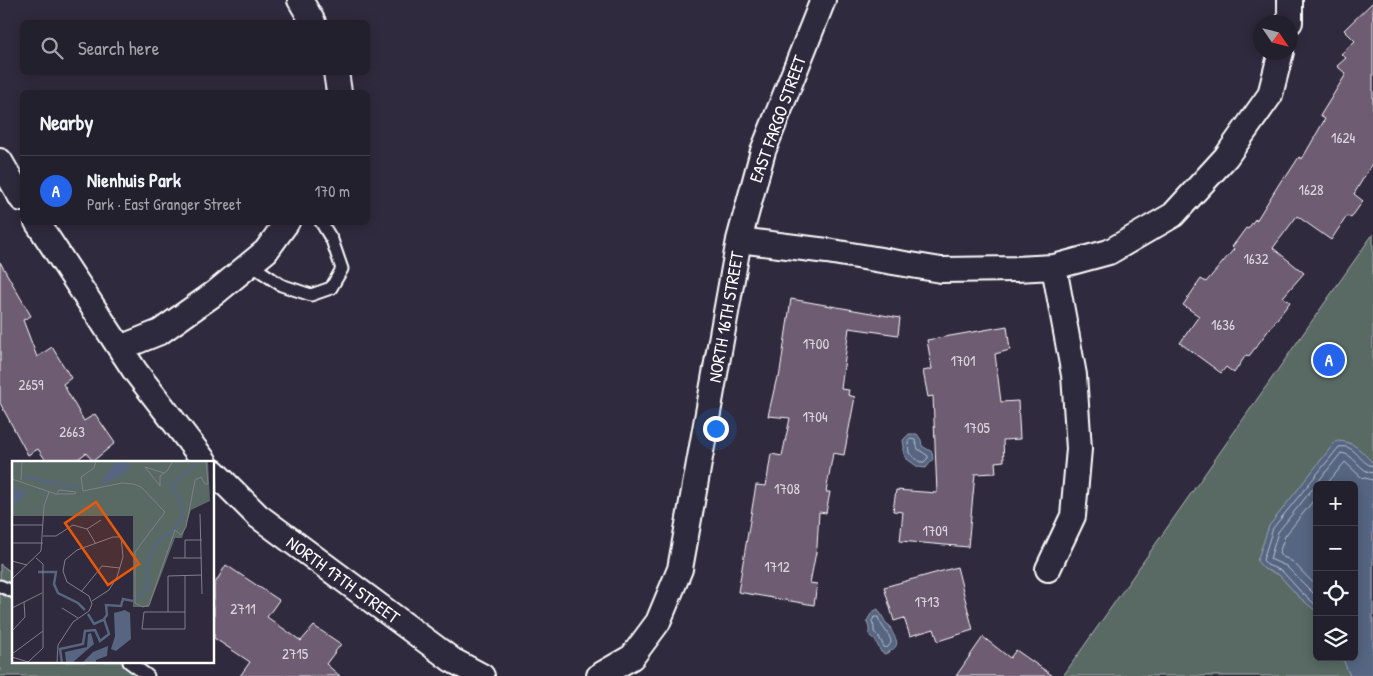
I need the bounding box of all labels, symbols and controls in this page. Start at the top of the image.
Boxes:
north arrow [1253,15,1298,60]
search box [20,20,370,75]
icon: search [38,34,66,62]
text: Search here [78,35,159,61]
street label: EAST FARGO STREET [743,51,812,186]
text: Nearby [40,108,93,137]
house number: 1624 [1331,127,1355,148]
text: Nienhuis Park [87,167,181,193]
house number: 1628 [1299,179,1323,200]
text: A [52,180,60,202]
text: 170 m [315,180,350,202]
text: Park · East Granger Street [87,193,241,215]
house number: 1632 [1243,248,1269,269]
street label: NORTH 16TH STREET [702,249,749,384]
house number: 1636 [1211,314,1235,335]
house number: 1700 [803,333,829,354]
pin: A [1313,341,1345,379]
house number: 1701 [950,350,976,371]
house number: 2659 [19,374,44,395]
house number: 1704 [802,406,828,427]
your location [703,416,729,442]
house number: 1705 [964,417,991,438]
house number: 2663 [59,421,85,442]
inset map [12,461,215,664]
house number: 1708 [774,478,800,499]
map controls [1313,481,1358,661]
button: + [1313,481,1358,526]
house number: 1709 [922,520,948,541]
button: − [1313,526,1358,571]
street label: NORTH 17TH STREET [282,530,405,630]
house number: 1712 [764,556,790,577]
button: locate [1313,571,1358,616]
house number: 1713 [914,591,940,612]
house number: 2711 [230,598,256,619]
button: layers [1313,616,1358,661]
house number: 2715 [282,643,309,664]

